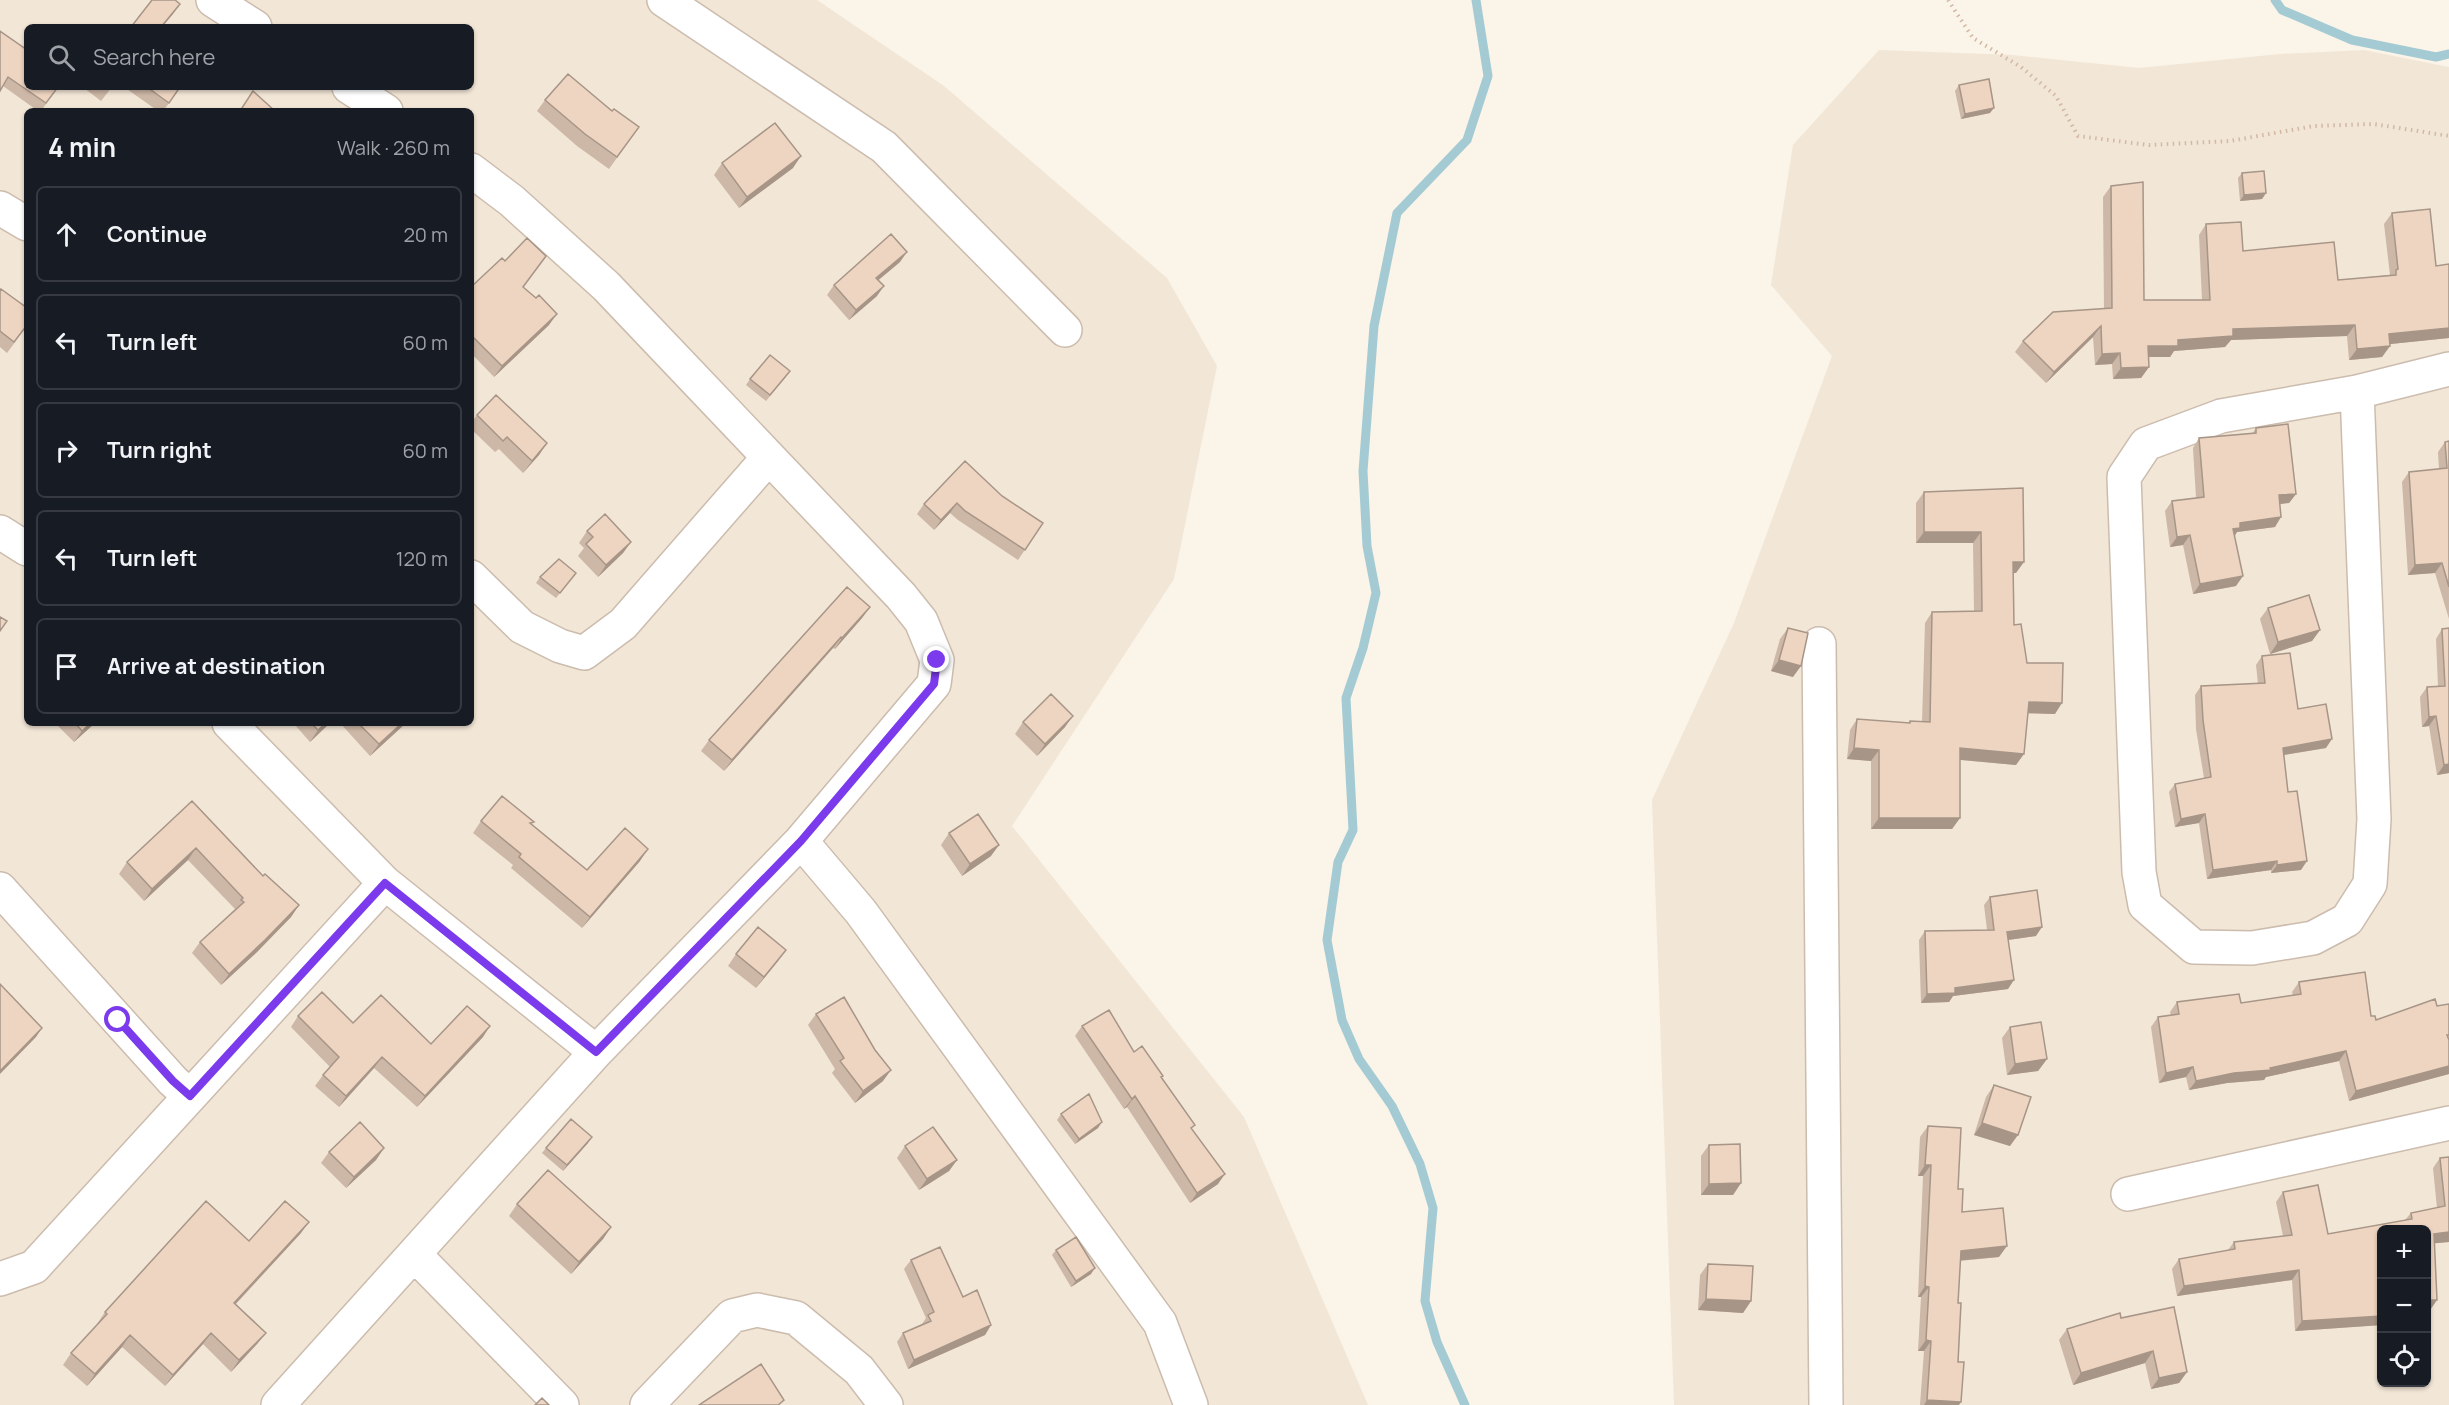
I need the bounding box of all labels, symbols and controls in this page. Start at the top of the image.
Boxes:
search box [24,24,474,90]
icon: search [45,41,78,74]
text: Search here [93,42,215,72]
text: 4 min [48,129,116,165]
text: Walk · 260 m [337,134,450,161]
icon: ahead [50,218,83,251]
text: Continue [107,219,207,249]
text: 20 m [403,221,448,248]
icon: left [50,326,83,359]
text: Turn left [107,327,197,357]
text: 60 m [402,329,448,356]
icon: right [50,434,83,467]
text: Turn right [107,435,212,465]
text: 60 m [402,437,448,464]
icon: left [50,542,83,575]
text: Turn left [107,543,197,573]
text: 120 m [396,545,448,572]
route end [923,646,949,672]
icon: arrive [50,650,83,683]
text: Arrive at destination [107,651,325,681]
route start [104,1006,130,1032]
map controls [2377,1225,2431,1387]
button: + [2377,1225,2431,1279]
button: − [2377,1279,2431,1333]
button: locate [2377,1333,2431,1387]

